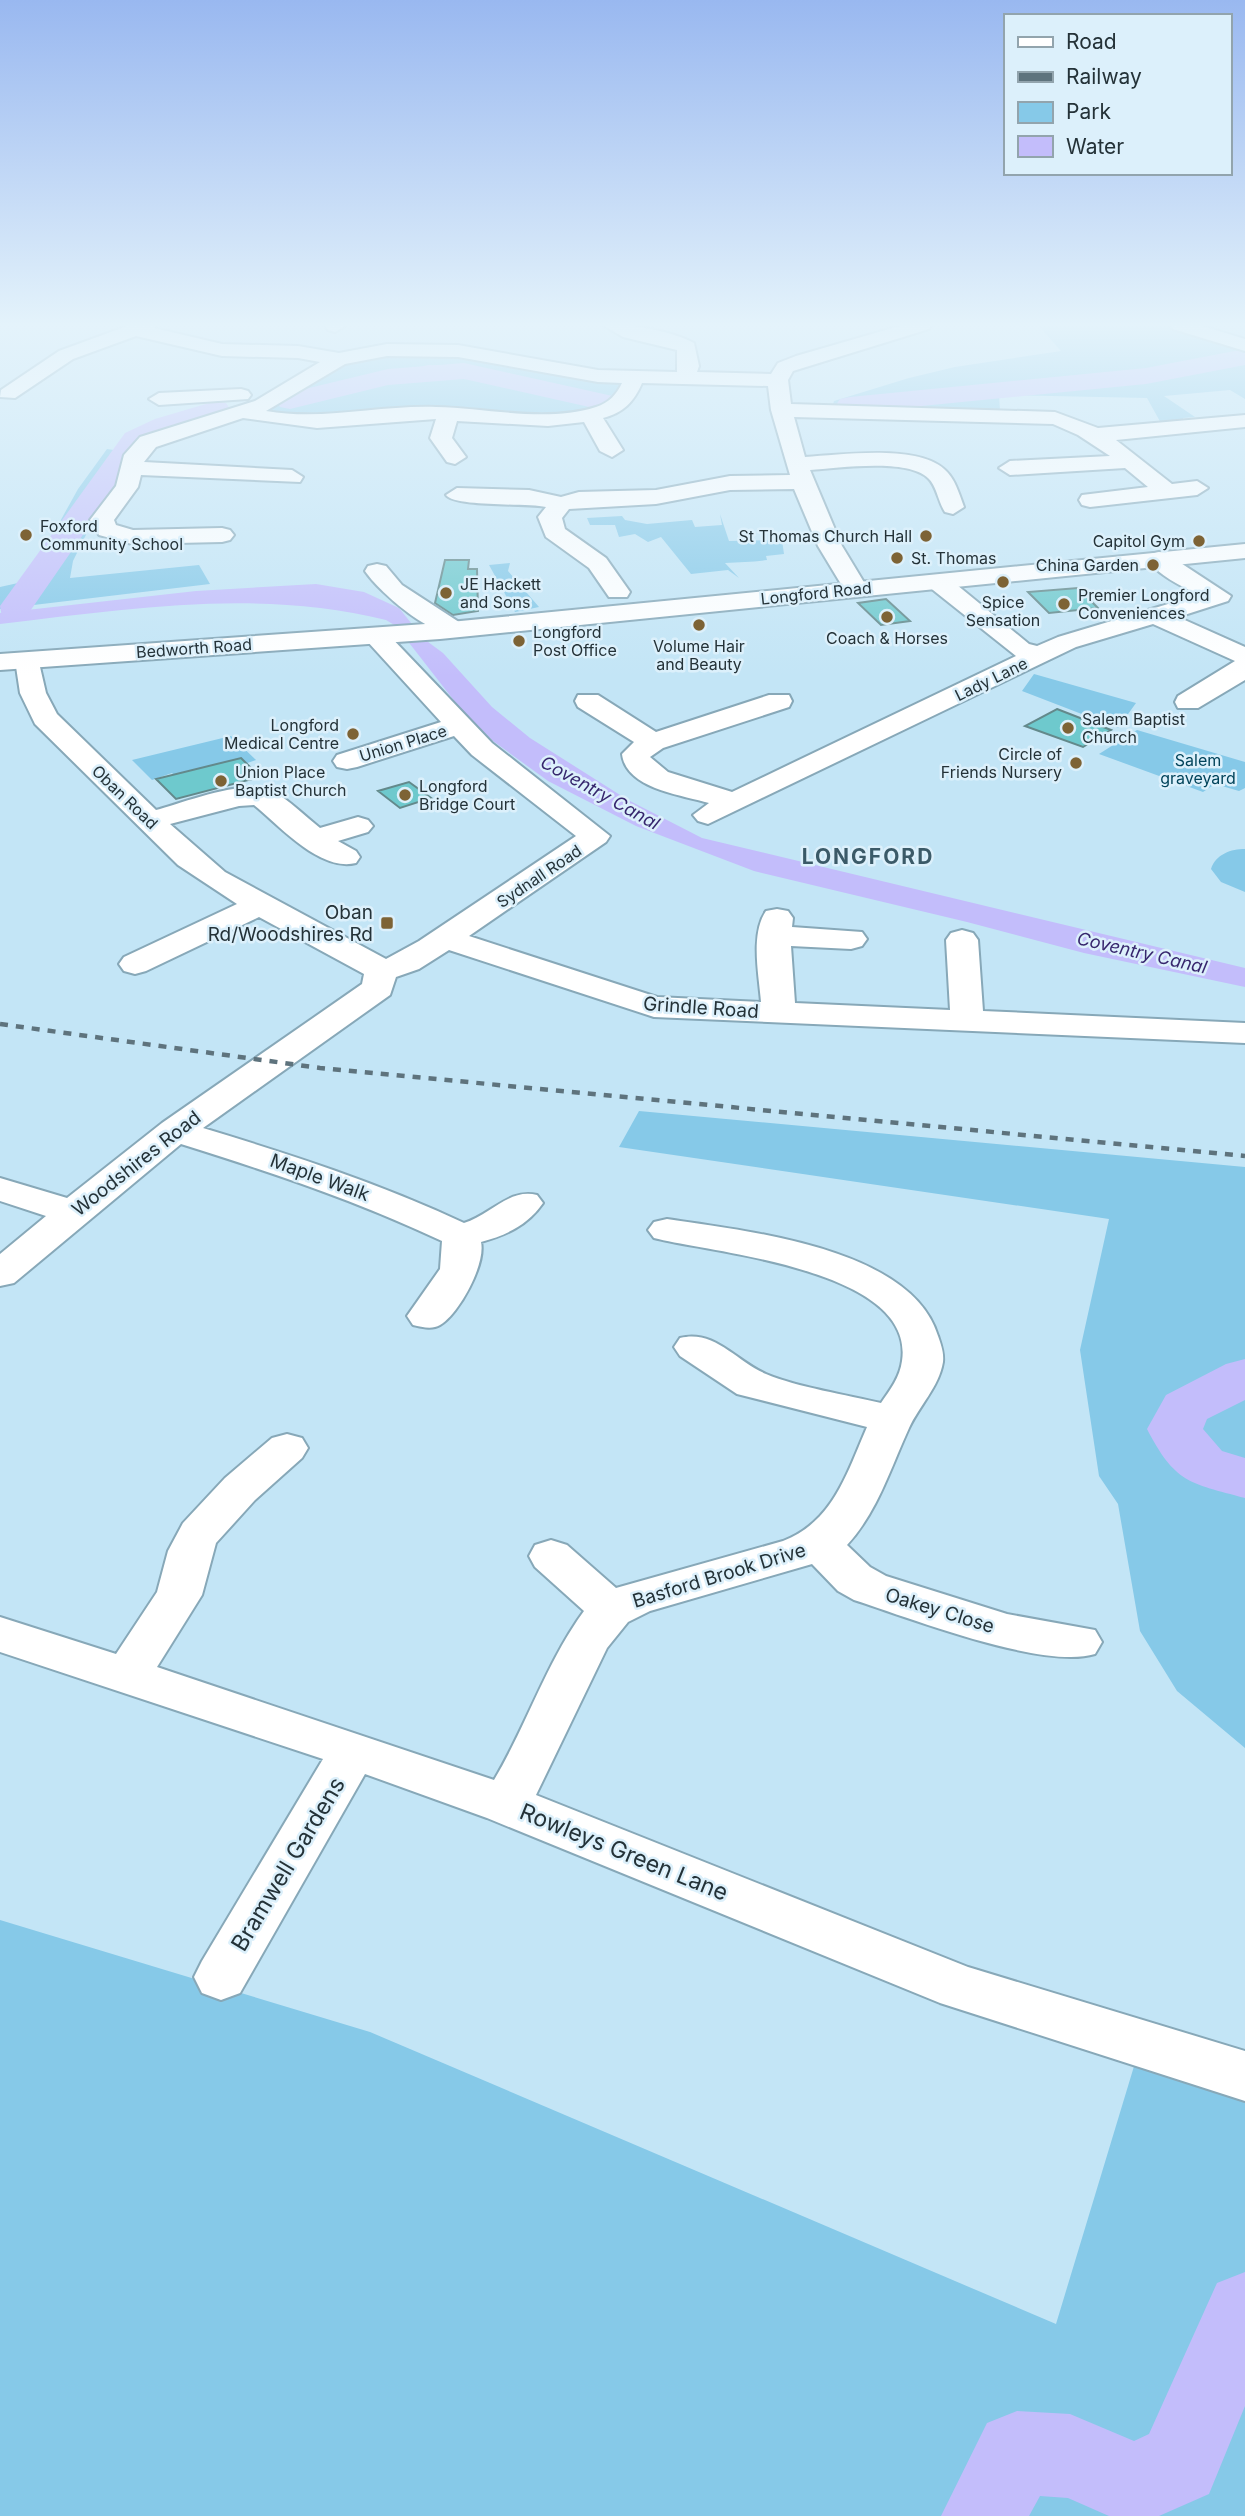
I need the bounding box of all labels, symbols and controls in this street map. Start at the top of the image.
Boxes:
legend [1004,14,1231,175]
text: Road [1066,29,1117,54]
text: Railway [1066,64,1142,89]
text: Park [1066,99,1111,124]
text: Water [1066,134,1124,159]
place label: Foxford Community School [40,516,183,554]
place label: St Thomas Church Hall [739,526,912,546]
marker: Foxford Community School [18,527,34,543]
marker: St Thomas Church Hall [918,528,934,544]
place label: Capitol Gym [1093,531,1185,551]
marker: Capitol Gym [1191,533,1207,549]
place label: St. Thomas [911,548,996,568]
marker: St. Thomas [889,550,905,566]
place label: China Garden [1036,555,1139,575]
marker: China Garden [1145,557,1161,573]
place label: JE Hackett and Sons [460,574,541,612]
marker: Spice Sensation [995,574,1011,590]
street label: Longford Road [759,577,873,609]
marker: JE Hackett and Sons [438,585,454,601]
place label: Premier Longford Conveniences [1078,585,1210,623]
place label: Spice Sensation [966,592,1040,630]
marker: Premier Longford Conveniences [1056,596,1072,612]
marker: Coach & Horses [879,609,895,625]
marker: Volume Hair and Beauty [691,617,707,633]
place label: Longford Post Office [533,622,617,660]
place label: Coach & Horses [826,628,948,648]
marker: Longford Post Office [511,633,527,649]
street label: Bedworth Road [135,634,253,662]
place label: Volume Hair and Beauty [653,636,745,674]
street label: Lady Lane [951,653,1031,705]
place label: Salem Baptist Church [1082,709,1185,747]
place label: Longford Medical Centre [224,715,339,753]
street label: Union Place [357,720,449,766]
marker: Salem Baptist Church [1060,720,1076,736]
marker: Longford Medical Centre [345,726,361,742]
place label: Circle of Friends Nursery [941,744,1062,782]
park label: Salem graveyard [1160,750,1236,788]
water label: Coventry Canal [537,751,664,834]
marker: Circle of Friends Nursery [1068,755,1084,771]
street label: Oban Road [88,761,162,833]
place label: Union Place Baptist Church [235,762,347,800]
marker: Union Place Baptist Church [213,773,229,789]
place label: Longford Bridge Court [419,776,515,814]
marker: Longford Bridge Court [397,787,413,803]
street label: Sydnall Road [493,840,585,912]
district label: LONGFORD [802,844,934,869]
place label: Oban Rd/Woodshires Rd [208,901,373,946]
marker: Oban Rd/Woodshires Rd [379,915,395,931]
water label: Coventry Canal [1075,927,1210,978]
street label: Grindle Road [642,992,760,1023]
street label: Woodshires Road [67,1106,205,1221]
street label: Maple Walk [267,1149,373,1206]
street label: Basford Brook Drive [630,1538,808,1613]
street label: Oakey Close [883,1583,997,1638]
street label: Bramwell Gardens [225,1772,351,1956]
street label: Rowleys Green Lane [516,1797,732,1907]

